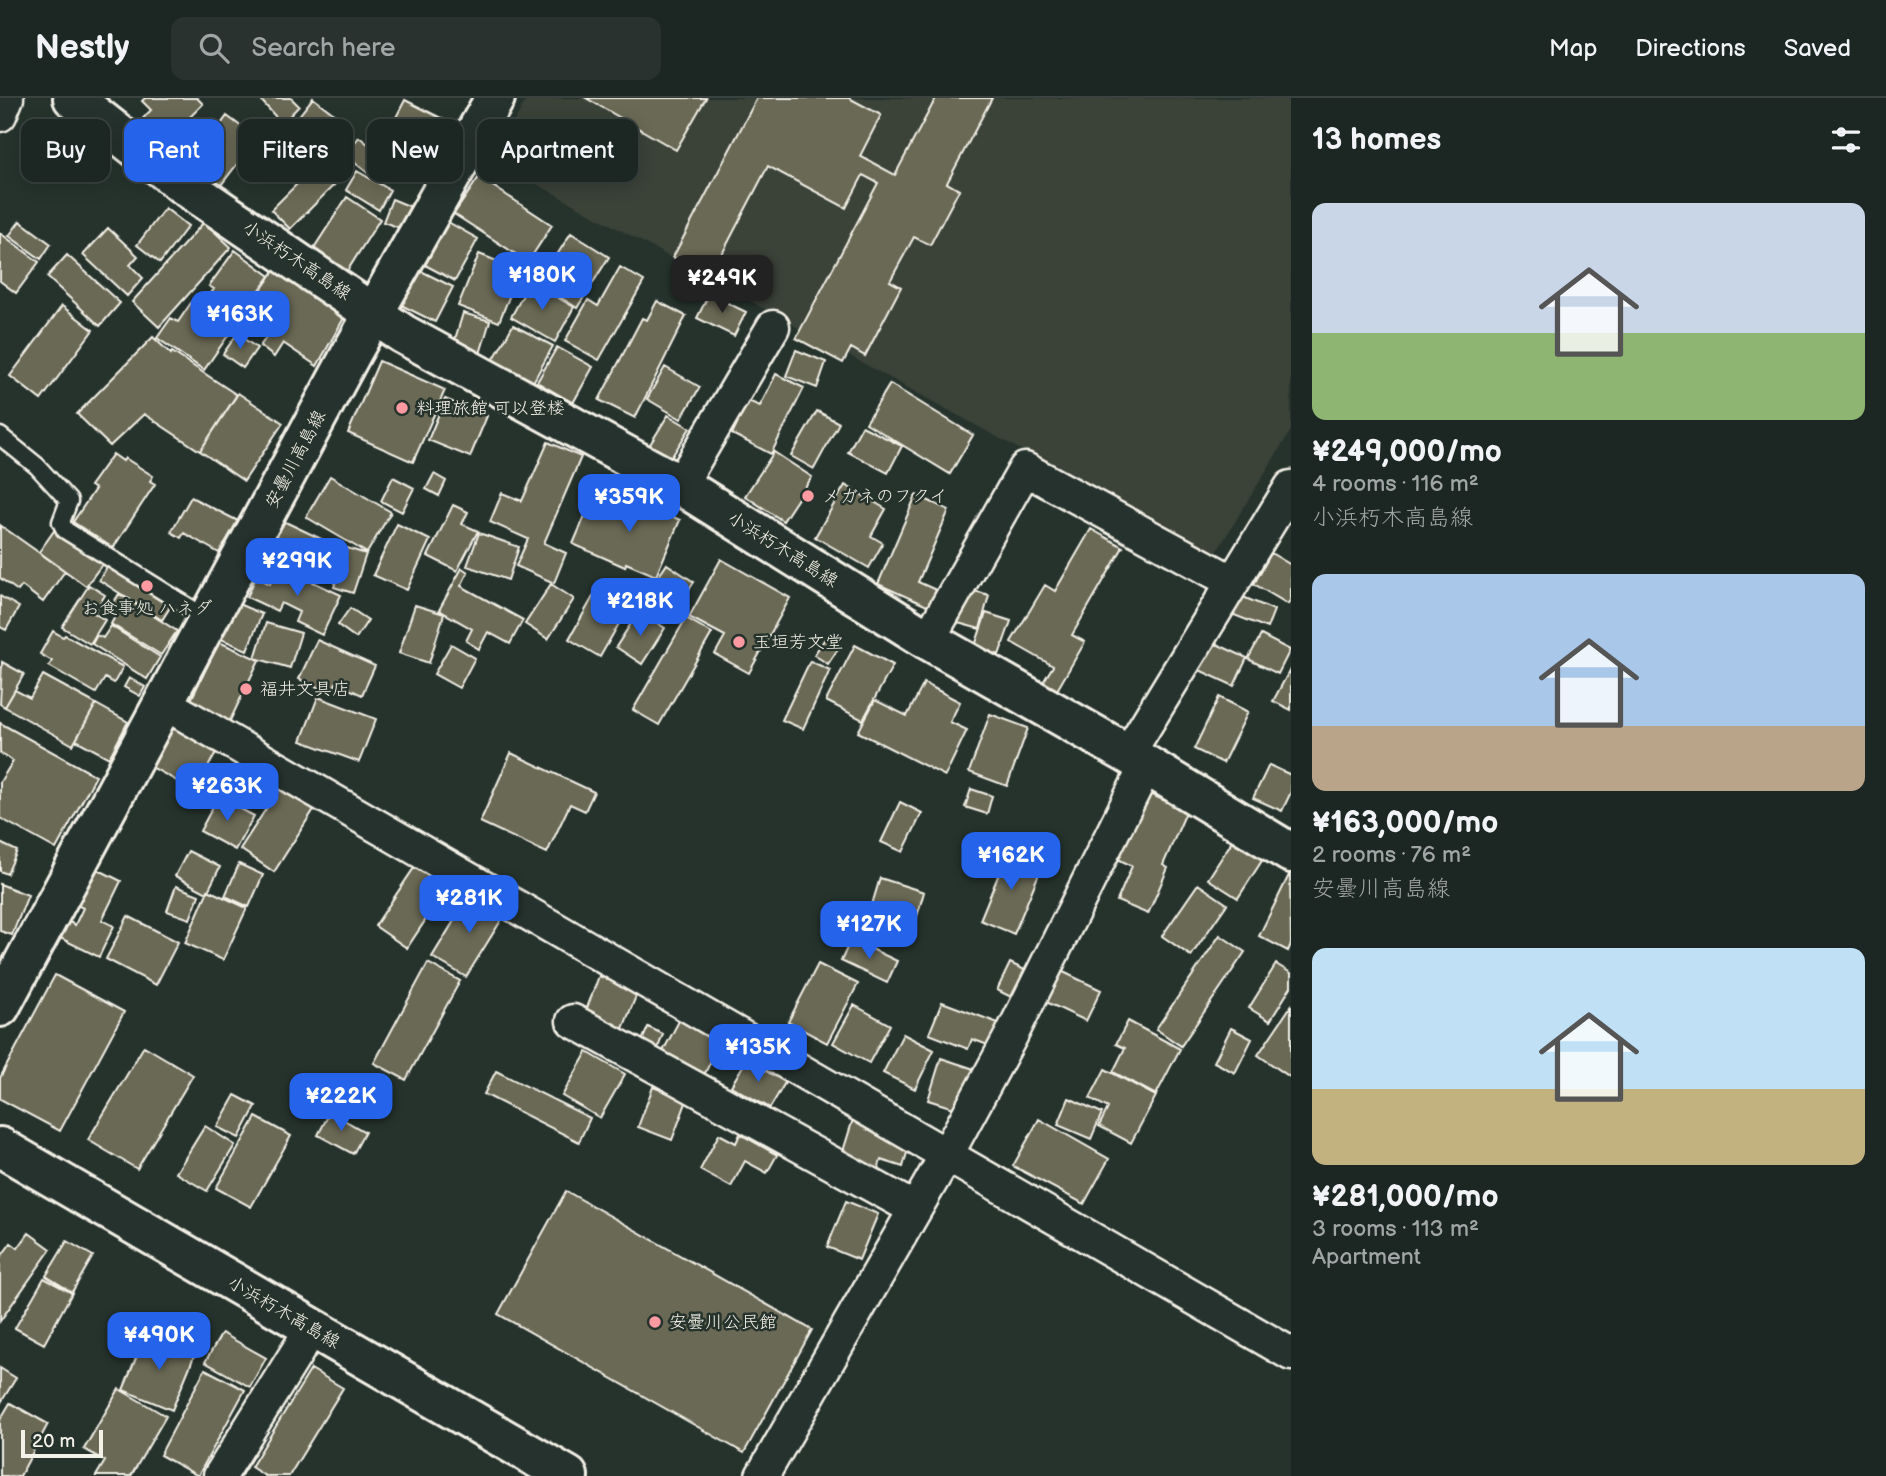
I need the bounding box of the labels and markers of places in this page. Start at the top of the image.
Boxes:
pin: ¥180K [493,252,591,312]
pin: ¥249K [673,256,771,315]
pin: ¥163K [191,292,289,351]
place label: 料理旅館 可以登楼 [416,398,565,419]
marker: 料理旅館 可以登楼 [394,400,410,416]
pin: ¥359K [580,474,678,534]
place label: メガネのフクイ [822,486,947,507]
marker: メガネのフクイ [800,488,816,504]
pin: ¥299K [248,538,346,598]
marker: お食事処 ハネダ [139,578,155,594]
pin: ¥218K [591,578,689,638]
place label: お食事処 ハネダ [82,598,212,619]
place label: 玉垣芳文堂 [753,632,843,653]
marker: 玉垣芳文堂 [731,634,747,650]
place label: 福井文具店 [260,679,350,700]
marker: 福井文具店 [238,681,254,697]
pin: ¥263K [178,764,276,823]
pin: ¥162K [962,832,1060,892]
pin: ¥281K [420,876,518,935]
pin: ¥127K [820,902,918,961]
pin: ¥135K [709,1024,807,1084]
pin: ¥222K [292,1074,390,1133]
pin: ¥490K [110,1312,208,1372]
place label: 安曇川公民館 [669,1312,777,1333]
marker: 安曇川公民館 [647,1314,663,1330]

